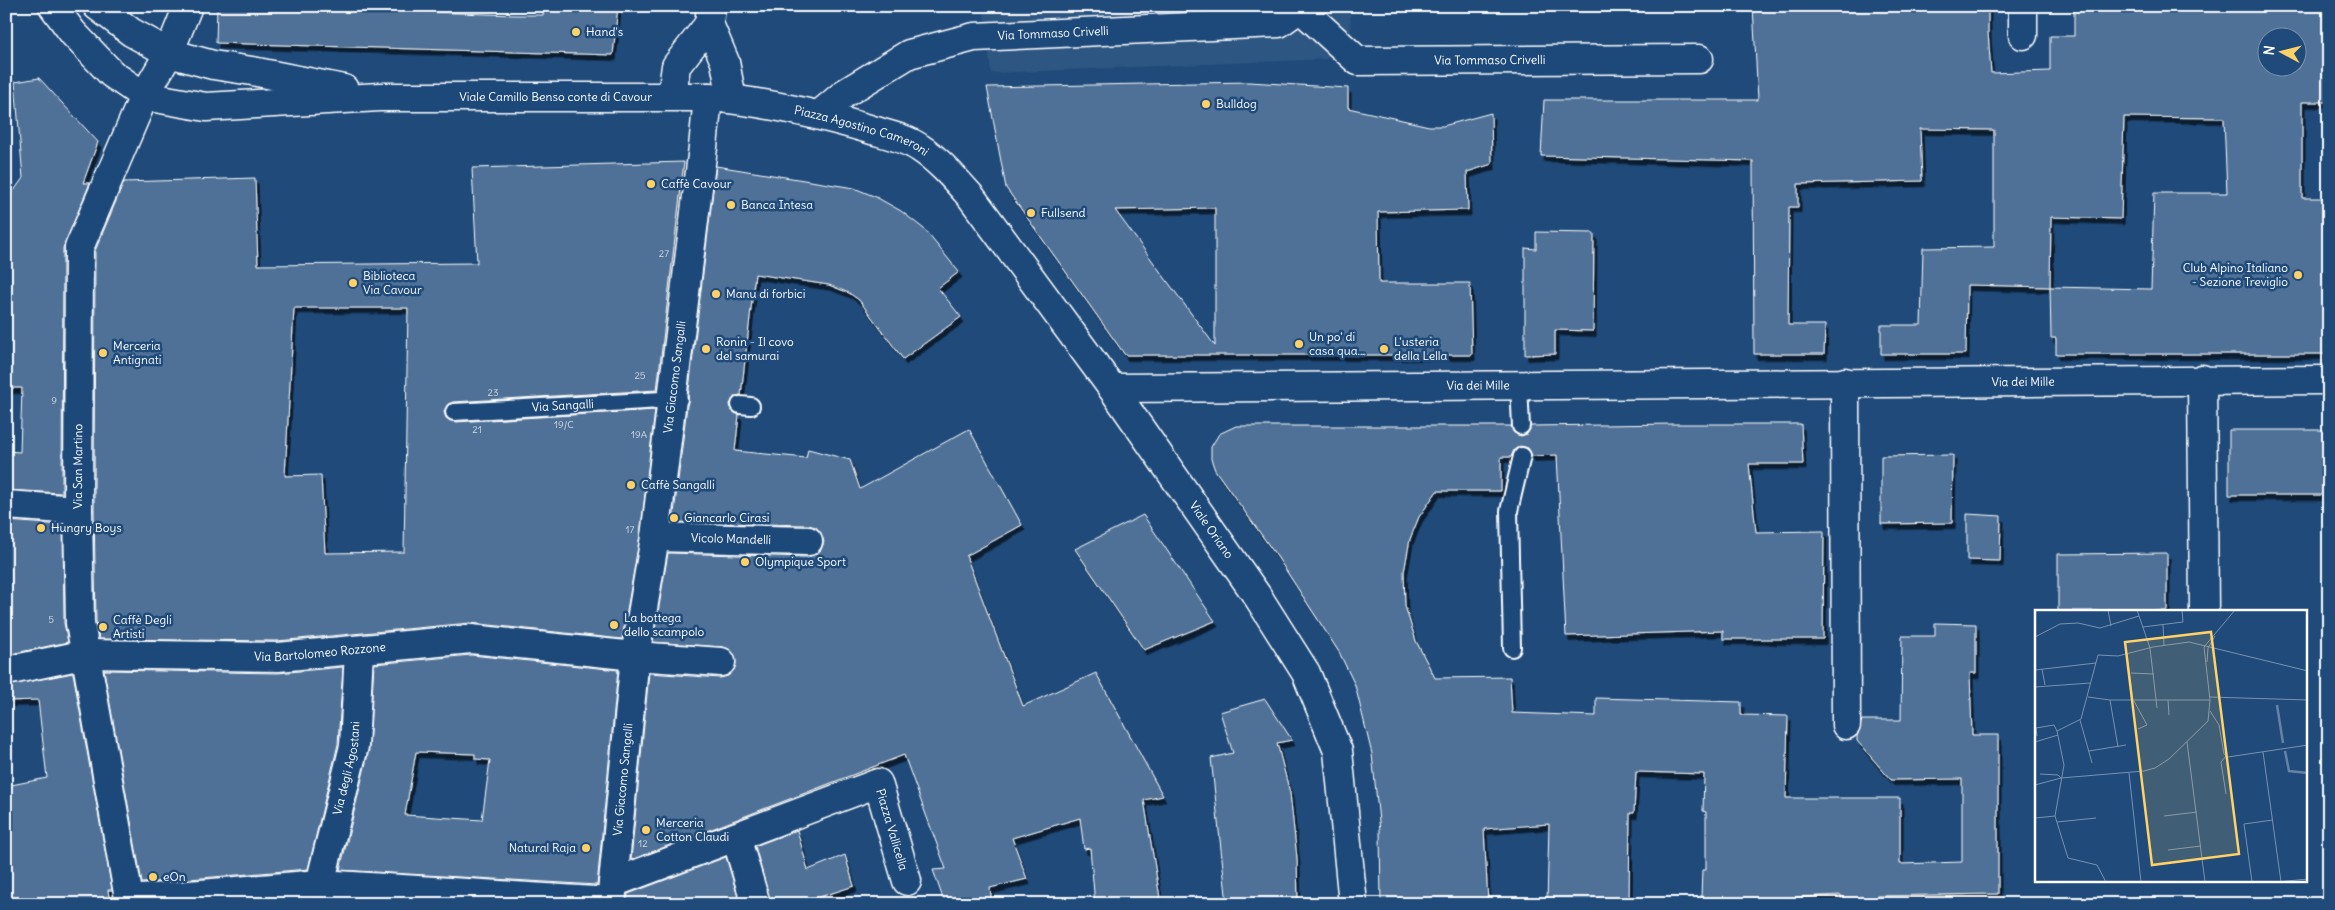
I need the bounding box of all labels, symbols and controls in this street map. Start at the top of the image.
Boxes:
street label: Via Tommaso Crivelli [997,23,1109,43]
place label: Hand's [586,24,623,39]
marker: Hand's [570,26,582,38]
north arrow [2258,28,2308,78]
text: N [2260,45,2279,56]
street label: Via Tommaso Crivelli [1434,52,1545,68]
street label: Viale Camillo Benso conte di Cavour [459,89,652,104]
place label: Bulldog [1216,96,1257,111]
marker: Bulldog [1200,98,1212,110]
street label: Piazza Agostino Cameroni [793,102,932,159]
place label: Caffè Cavour [661,176,732,191]
marker: Caffè Cavour [645,178,657,190]
place label: Banca Intesa [741,197,813,212]
marker: Banca Intesa [725,199,737,211]
place label: Fullsend [1041,205,1086,220]
marker: Fullsend [1025,207,1037,219]
house number: 27 [659,247,669,260]
place label: Club Alpino Italiano - Sezione Treviglio [2183,260,2288,289]
place label: Biblioteca Via Cavour [363,268,422,297]
marker: Club Alpino Italiano - Sezione Treviglio [2292,269,2304,281]
marker: Biblioteca Via Cavour [347,277,359,289]
place label: Manu di forbici [726,286,805,301]
marker: Manu di forbici [710,288,722,300]
street label: Via Giacomo Sangalli [660,320,689,434]
place label: Un po' di casa qua... [1309,329,1365,358]
place label: Ronin - Il covo del samurai [716,334,794,363]
place label: L'usteria della Lella [1394,334,1448,363]
place label: Merceria Antignati [113,338,162,367]
marker: Un po' di casa qua... [1293,338,1305,350]
marker: Ronin - Il covo del samurai [700,343,712,355]
marker: L'usteria della Lella [1378,343,1390,355]
marker: Merceria Antignati [97,347,109,359]
house number: 25 [634,369,646,382]
street label: Via dei Mille [1991,374,2055,389]
street label: Via dei Mille [1446,377,1510,393]
house number: 23 [487,386,499,399]
house number: 9 [51,394,57,407]
street label: Via Sangalli [531,396,594,414]
house number: 19/C [554,418,574,431]
house number: 21 [472,423,482,436]
street label: Via San Martino [70,424,85,509]
house number: 19A [631,428,648,441]
place label: Caffè Sangalli [641,477,715,492]
marker: Caffè Sangalli [625,479,637,491]
street label: Viale Oriano [1186,498,1237,562]
place label: Giancarlo Cirasi [684,510,770,525]
marker: Giancarlo Cirasi [668,512,680,524]
place label: Hungry Boys [51,520,122,535]
marker: Hungry Boys [35,522,47,534]
house number: 17 [626,523,635,536]
street label: Vicolo Mandelli [691,530,771,547]
place label: Olympique Sport [755,554,846,569]
marker: Olympique Sport [739,556,751,568]
place label: La bottega dello scampolo [624,610,705,639]
inset map [2035,610,2308,882]
place label: Caffè Degli Artisti [113,612,172,641]
house number: 5 [48,613,54,626]
marker: La bottega dello scampolo [608,619,620,631]
marker: Caffè Degli Artisti [97,621,109,633]
street label: Via Bartolomeo Rozzone [254,639,386,664]
street label: Via degli Agostani [329,721,362,817]
street label: Via Giacomo Sangalli [610,722,635,837]
street label: Piazza Vallicella [873,787,912,872]
place label: Merceria Cotton Claudi [656,815,729,844]
marker: Merceria Cotton Claudi [640,824,652,836]
house number: 12 [638,837,648,850]
place label: Natural Raja [509,840,576,855]
marker: Natural Raja [580,842,592,854]
place label: eOn [163,869,186,884]
marker: eOn [147,871,159,883]

